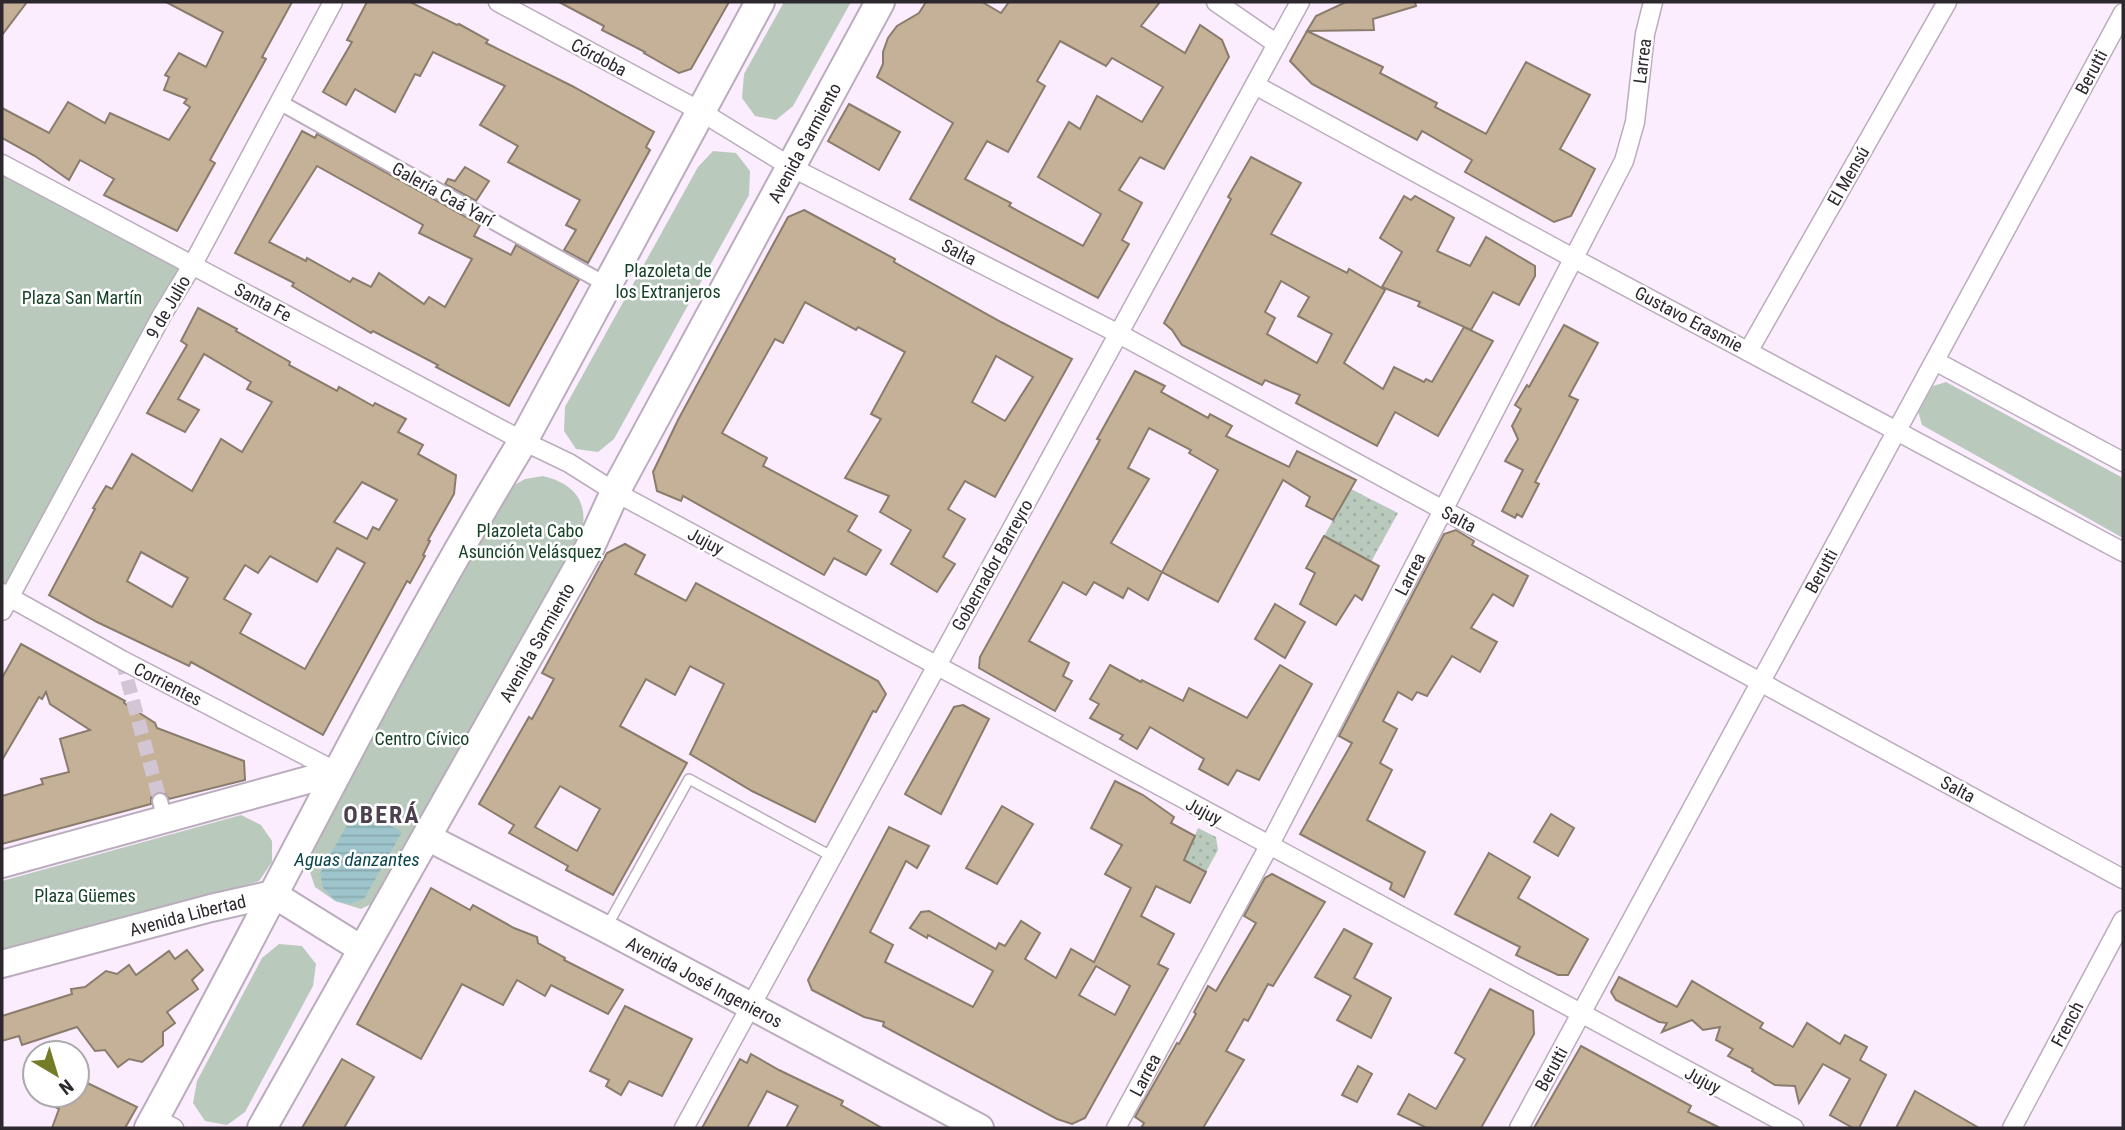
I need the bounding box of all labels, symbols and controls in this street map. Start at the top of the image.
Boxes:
street label: Córdoba [568,34,630,80]
street label: Larrea [1629,37,1655,85]
street label: Berutti [2071,46,2111,98]
street label: Avenida Sarmiento [763,79,845,206]
street label: El Mensú [1823,143,1873,209]
street label: Galería Caá Yarí [388,157,498,231]
street label: Salta [938,234,980,270]
park label: Plazoleta de los Extranjeros [615,260,721,302]
street label: 9 de Julio [142,272,194,342]
street label: Santa Fe [231,278,295,326]
street label: Gustavo Erasmie [1631,282,1747,356]
park label: Plaza San Martín [22,287,142,308]
street label: Gobernador Barreyro [947,496,1037,634]
street label: Salta [1438,501,1480,537]
park label: Plazoleta Cabo Asunción Velásquez [458,520,602,562]
street label: Jujuy [684,523,728,559]
street label: Berutti [1800,545,1842,597]
street label: Larrea [1390,549,1430,599]
street label: Avenida Sarmiento [494,579,578,705]
street label: Corrientes [131,658,205,710]
park label: Centro Cívico [375,728,469,749]
street label: Salta [1937,771,1979,807]
street label: Jujuy [1182,793,1226,829]
district label: OBERÁ [343,801,421,829]
water label: Aguas danzantes [293,848,420,871]
park label: Plaza Güemes [34,885,136,906]
street label: Avenida Libertad [127,890,248,940]
street label: Avenida José Ingenieros [623,931,786,1032]
street label: French [2046,998,2088,1050]
north arrow [21,1039,91,1109]
street label: Berutti [1530,1043,1572,1095]
street label: Larrea [1125,1050,1165,1100]
street label: Jujuy [1681,1062,1725,1098]
text: N [54,1074,78,1100]

